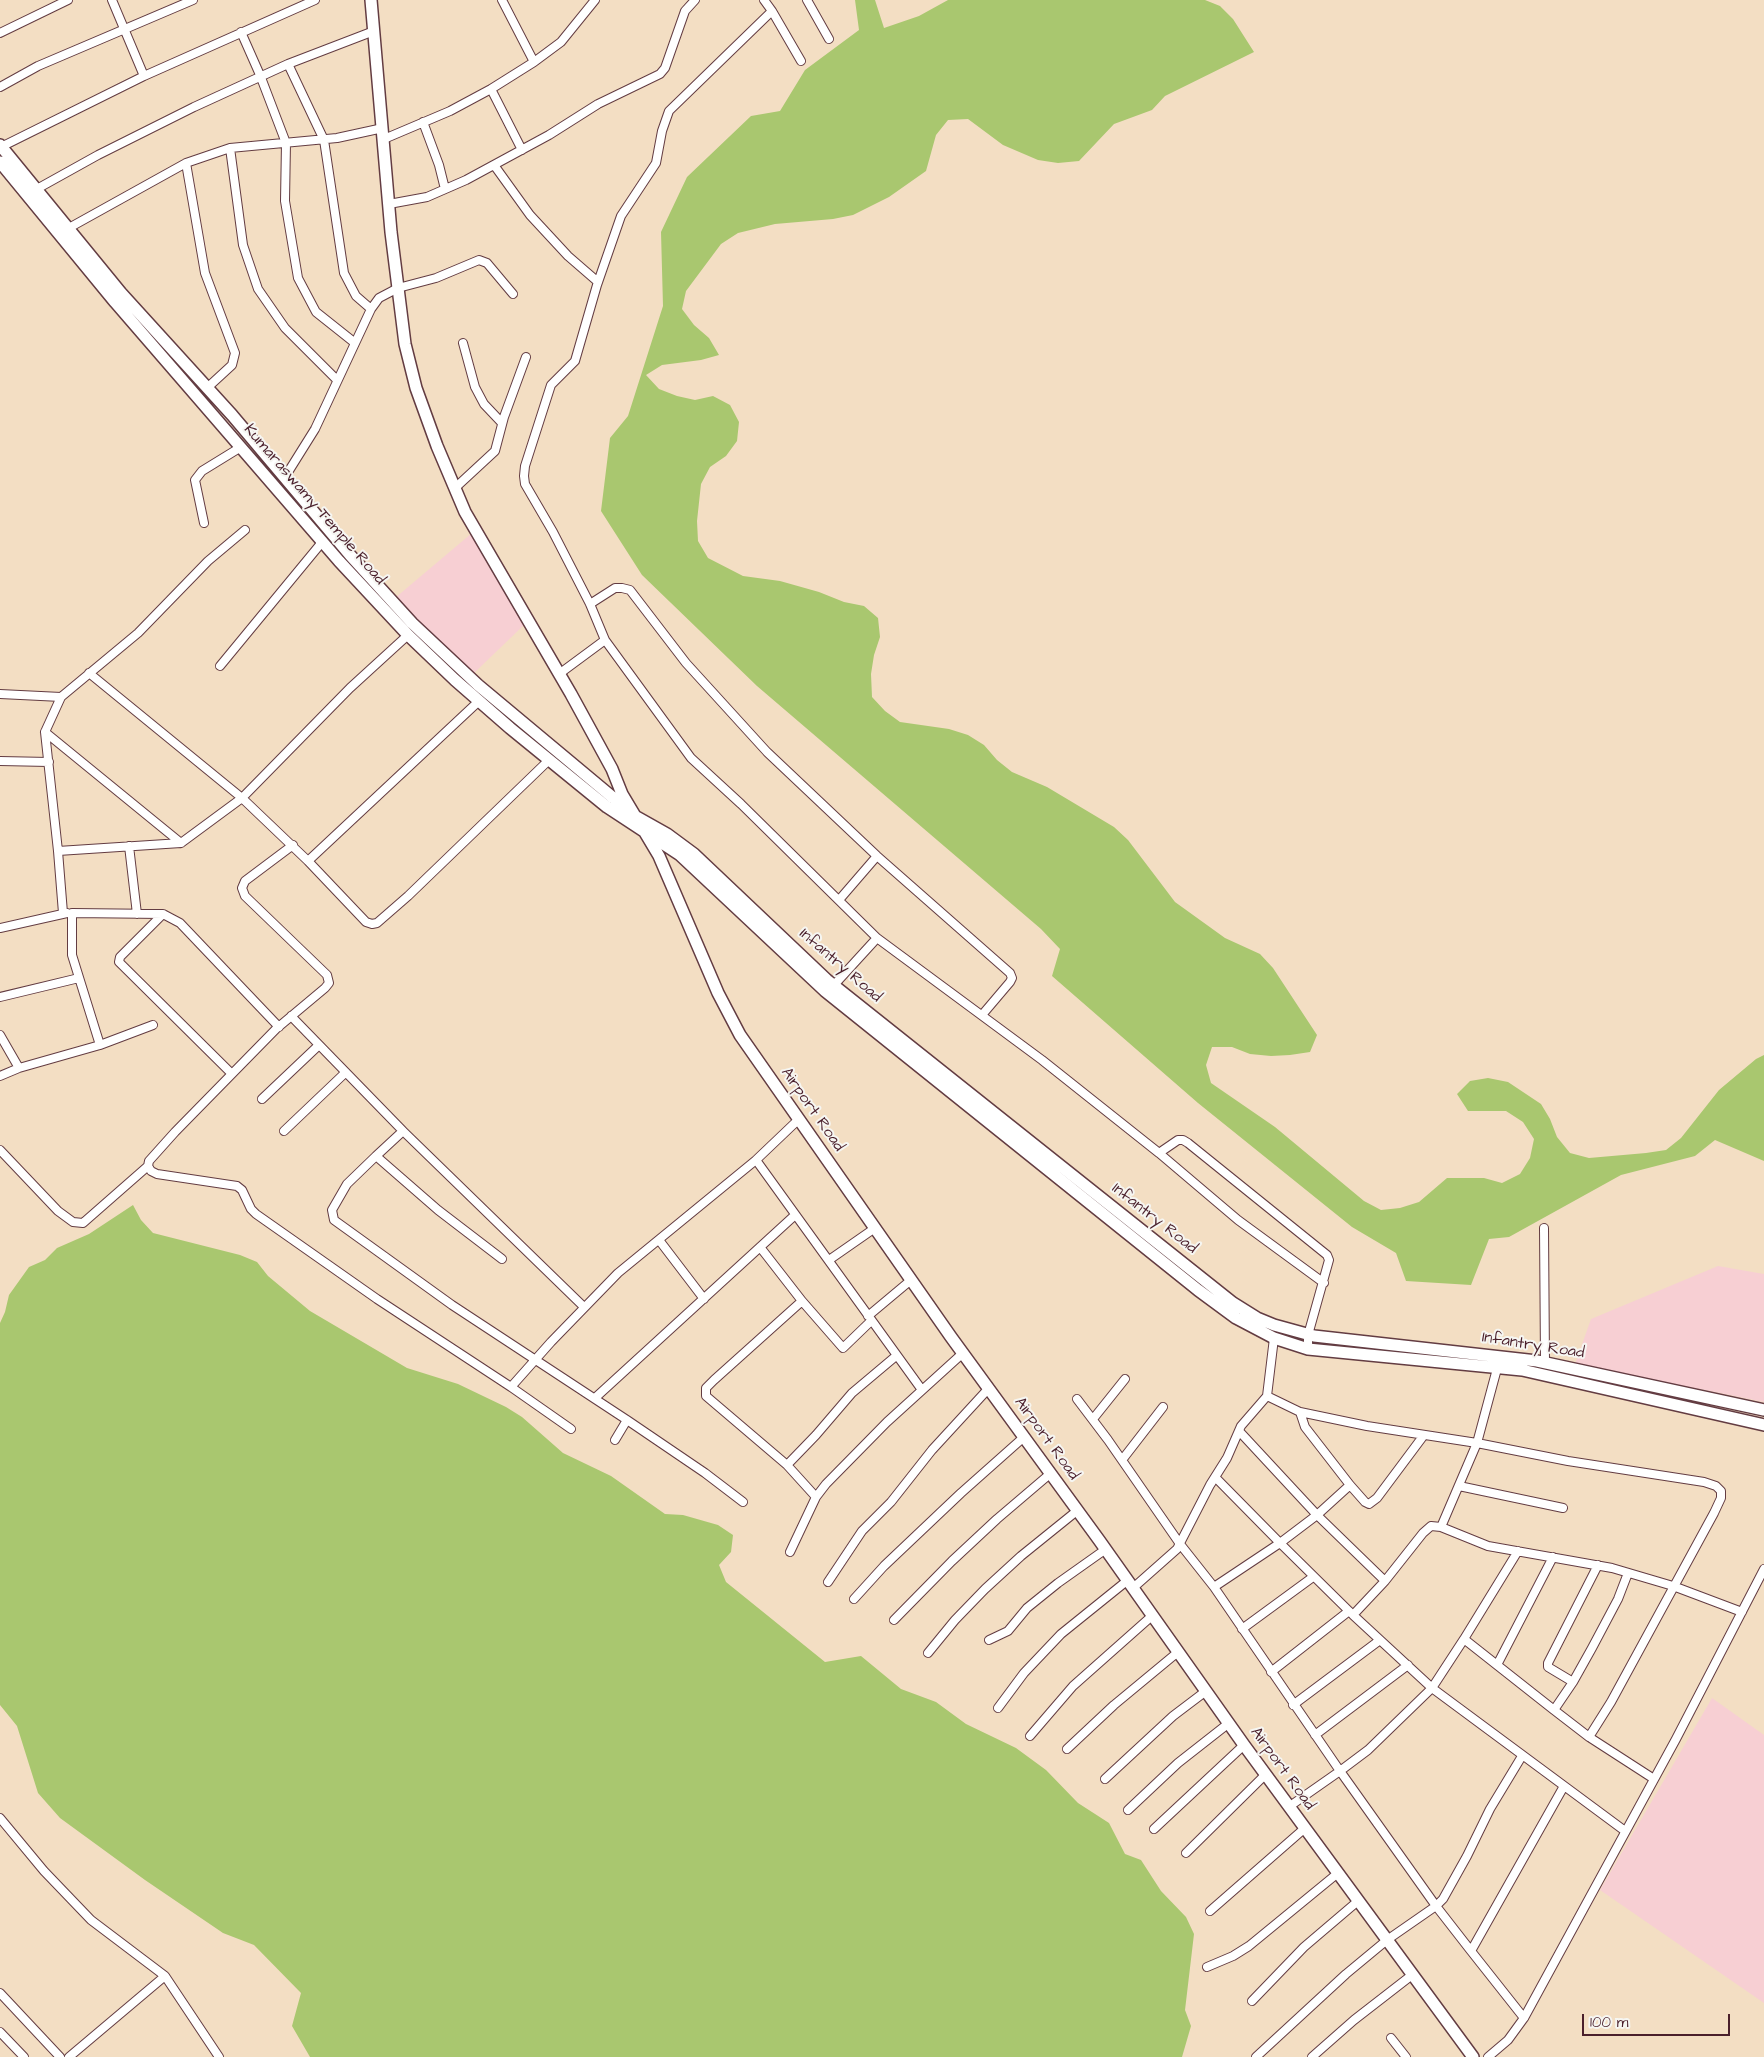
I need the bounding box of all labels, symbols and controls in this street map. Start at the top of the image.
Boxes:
street label: Kumaraswamy Temple Road [239,421,389,589]
street label: Infantry Road [795,925,885,1007]
street label: Airport Road [776,1064,848,1156]
street label: Infantry Road [1107,1180,1201,1258]
street label: Infantry Road [1480,1328,1586,1364]
street label: Airport Road [1009,1394,1083,1484]
street label: Airport Road [1245,1724,1319,1814]
scale bar [1584,2004,1732,2036]
text: 100 m [1590,2012,1629,2033]

